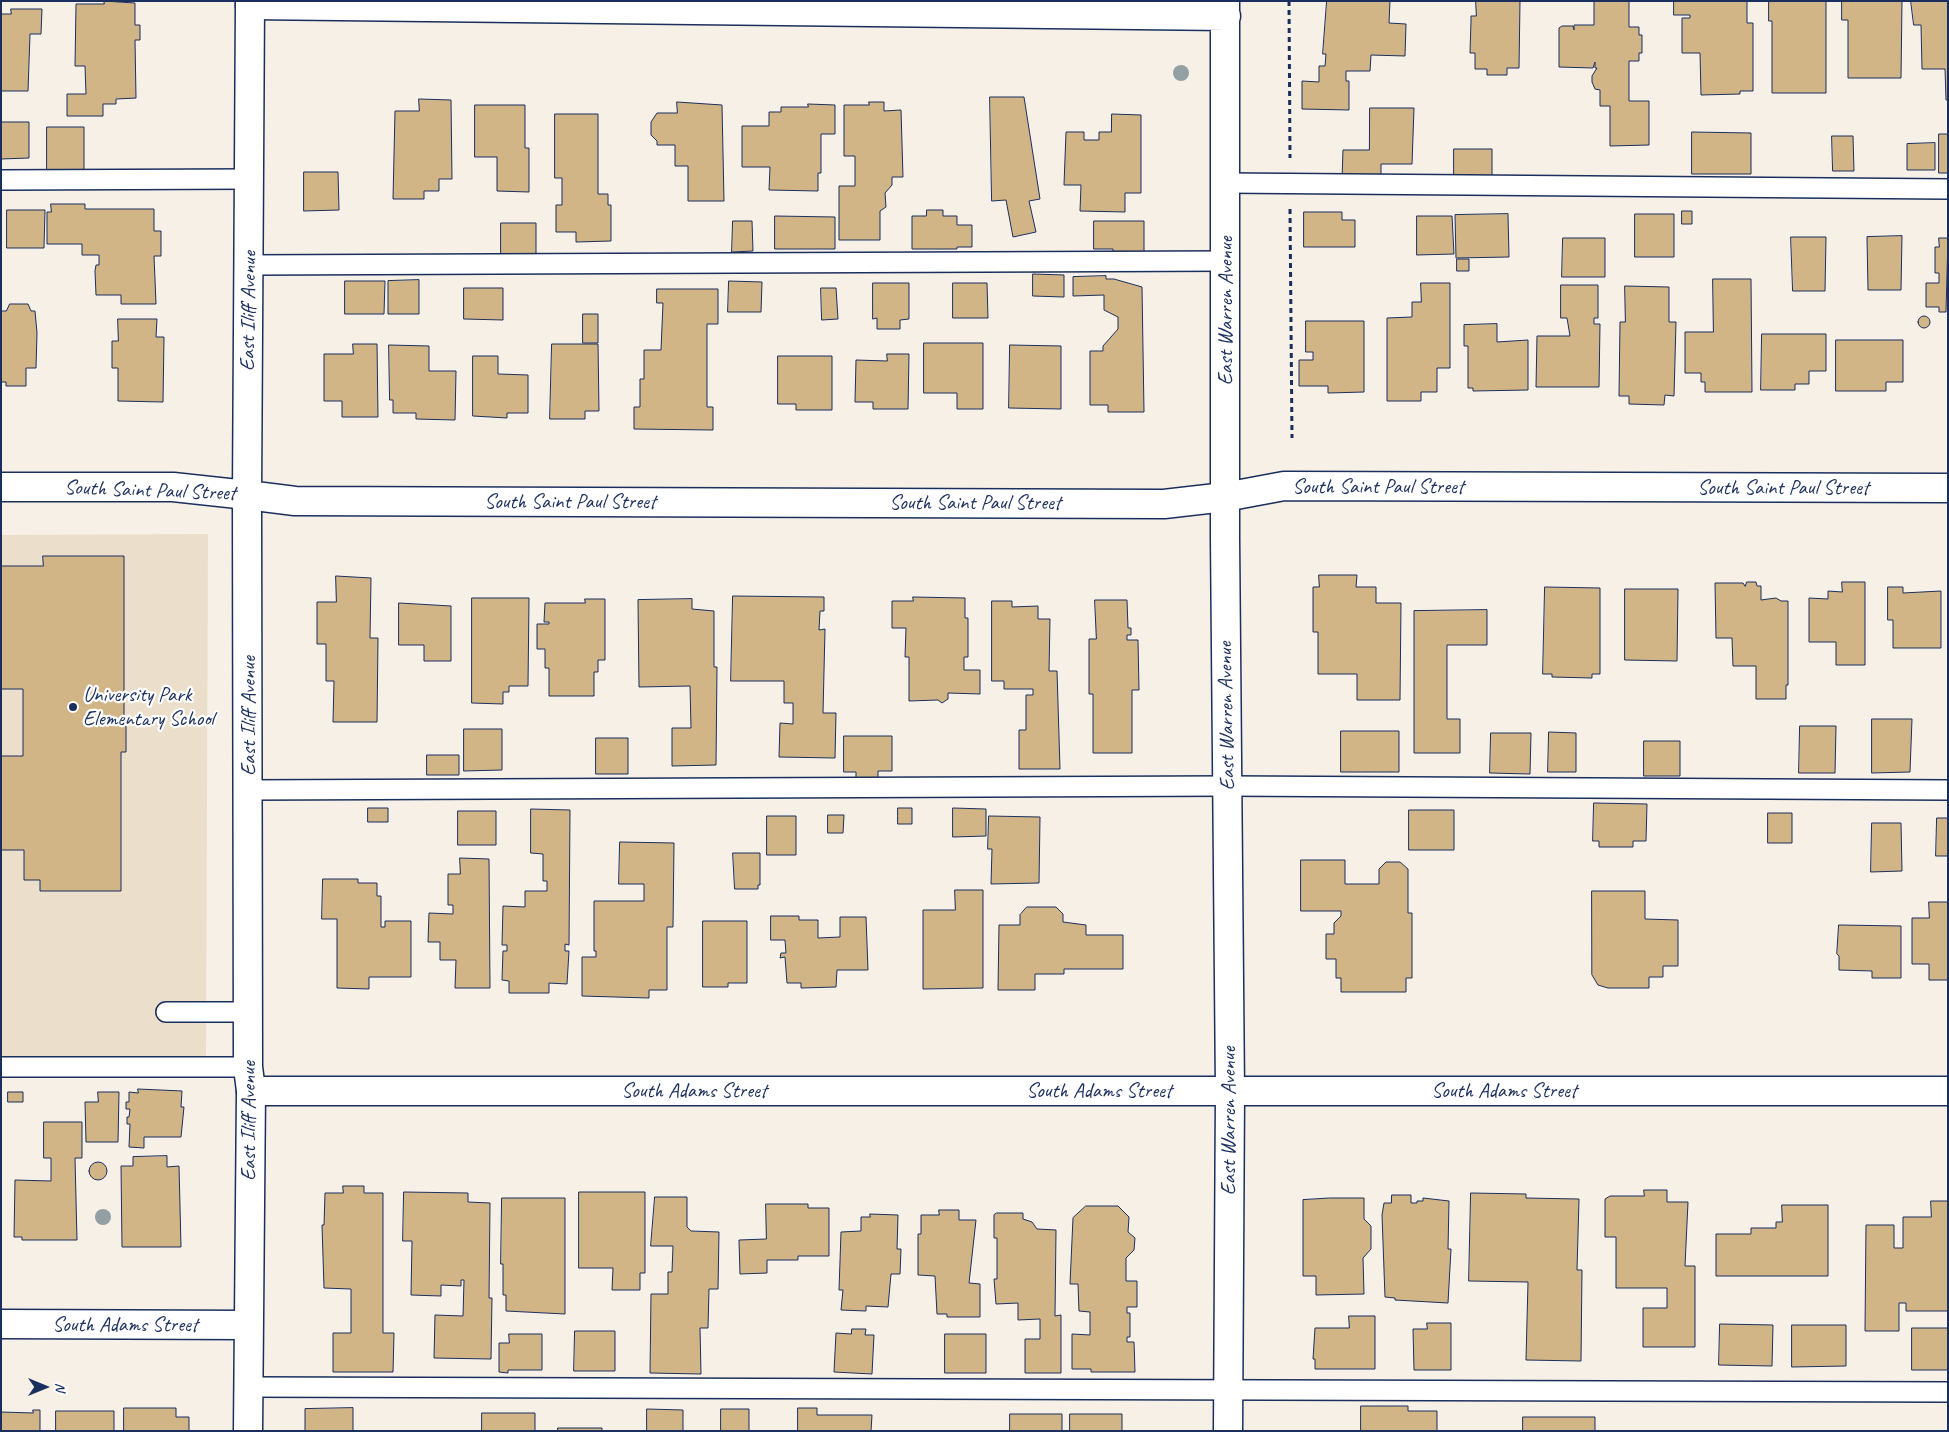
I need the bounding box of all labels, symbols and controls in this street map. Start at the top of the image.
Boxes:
street label: East Warren Avenue [1213,237,1239,385]
street label: East Iliff Avenue [235,251,263,371]
street label: South Saint Paul Street [1292,474,1464,500]
street label: South Saint Paul Street [64,475,236,507]
street label: South Saint Paul Street [1697,475,1869,501]
street label: South Saint Paul Street [484,489,656,515]
street label: South Saint Paul Street [889,490,1061,516]
street label: East Warren Avenue [1213,642,1241,790]
street label: East Iliff Avenue [236,656,262,776]
place label: University Park Elementary School [83,682,214,732]
marker: University Park Elementary School [67,701,79,713]
street label: East Warren Avenue [1216,1047,1242,1195]
street label: East Iliff Avenue [236,1061,262,1181]
street label: South Adams Street [621,1078,767,1104]
street label: South Adams Street [1026,1078,1172,1104]
street label: South Adams Street [1431,1078,1577,1104]
street label: South Adams Street [52,1312,198,1338]
north arrow [20,1362,70,1412]
text: N [52,1383,69,1391]

